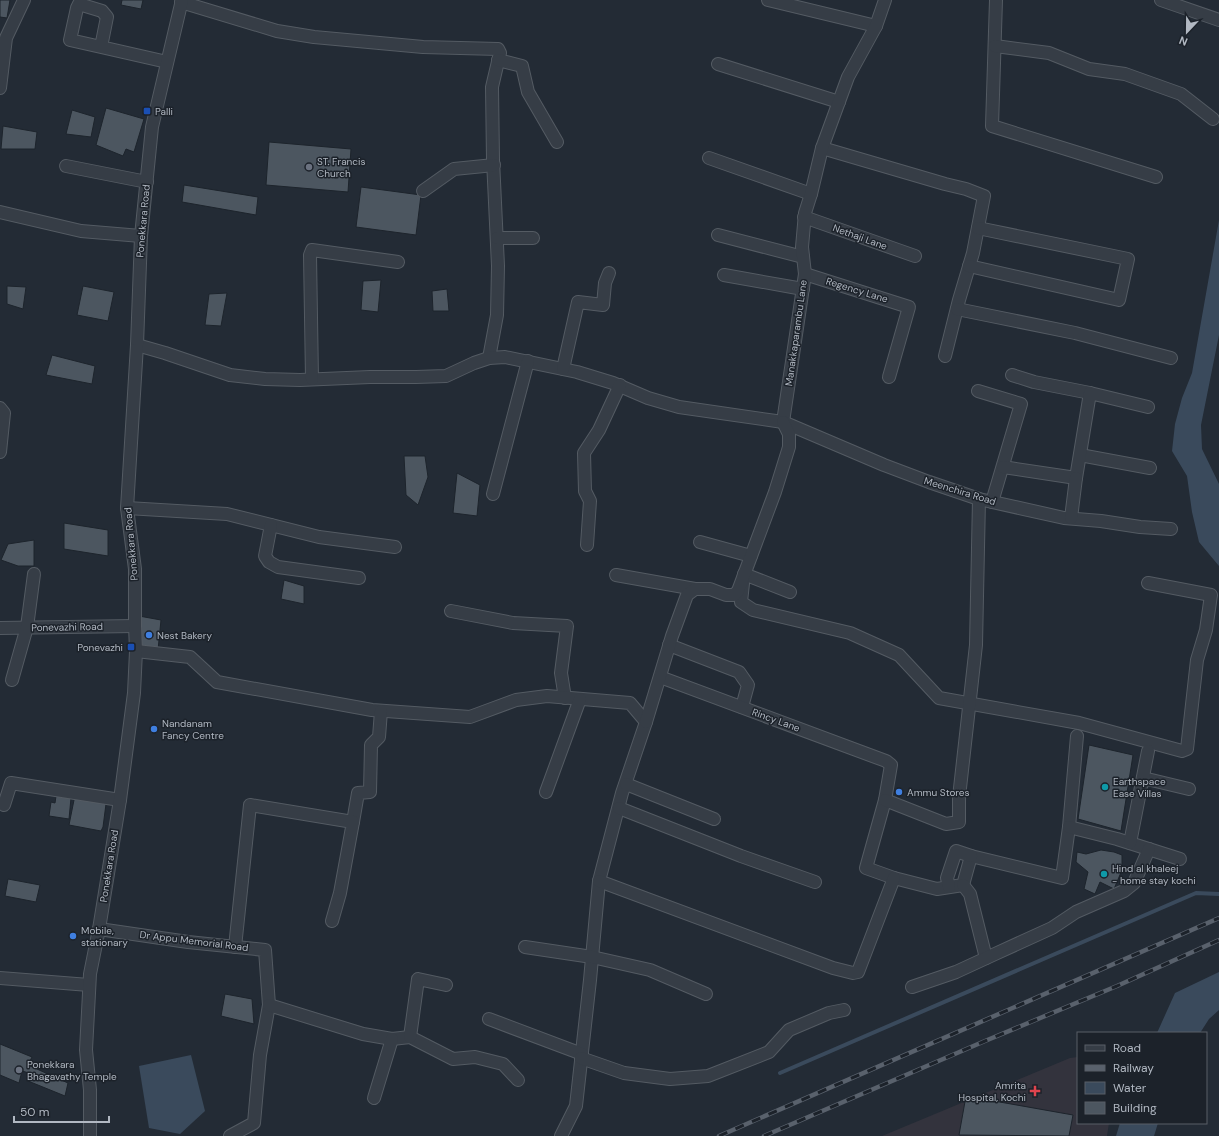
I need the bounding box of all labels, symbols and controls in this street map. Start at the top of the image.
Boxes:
north arrow [1167,12,1207,52]
text: N [1177,33,1190,49]
place label: Palli [155,105,173,118]
marker: Palli [142,106,152,116]
place label: ST. Francis Church [317,155,365,180]
marker: ST. Francis Church [304,162,314,172]
street label: Ponekkara Road [133,184,153,258]
street label: Nethaji Lane [831,221,889,253]
street label: Regency Lane [824,274,890,306]
street label: Manakkaparambu Lane [782,279,810,387]
street label: Meenchira Road [922,474,998,508]
street label: Ponekkara Road [121,507,141,581]
street label: Ponevazhi Road [31,620,103,634]
place label: Nest Bakery [157,629,212,642]
marker: Nest Bakery [144,630,154,640]
place label: Ponevazhi [77,641,123,654]
marker: Ponevazhi [126,642,136,652]
street label: Rincy Lane [750,705,802,735]
place label: Nandanam Fancy Centre [162,717,224,742]
marker: Nandanam Fancy Centre [149,724,159,734]
place label: Earthspace Ease Villas [1113,775,1166,800]
marker: Earthspace Ease Villas [1100,782,1110,792]
place label: Ammu Stores [907,786,970,799]
marker: Ammu Stores [894,787,904,797]
street label: Ponekkara Road [97,829,121,903]
place label: Hind al khaleej - home stay kochi [1112,862,1196,887]
marker: Hind al khaleej - home stay kochi [1099,869,1109,879]
place label: Mobile, stationary [81,924,128,949]
street label: Dr Appu Memorial Road [139,928,249,954]
marker: Mobile, stationary [68,931,78,941]
legend [1077,1032,1207,1124]
text: Road [1113,1040,1141,1056]
place label: Ponekkara Bhagavathy Temple [27,1058,117,1083]
text: Railway [1113,1060,1154,1076]
marker: Ponekkara Bhagavathy Temple [14,1065,24,1075]
place label: Amrita Hospital, Kochi [958,1079,1026,1104]
text: Water [1113,1080,1147,1096]
marker: Amrita Hospital, Kochi [1029,1085,1041,1097]
scale bar [14,1098,109,1124]
text: Building [1113,1100,1157,1116]
text: 50 m [20,1104,49,1120]

